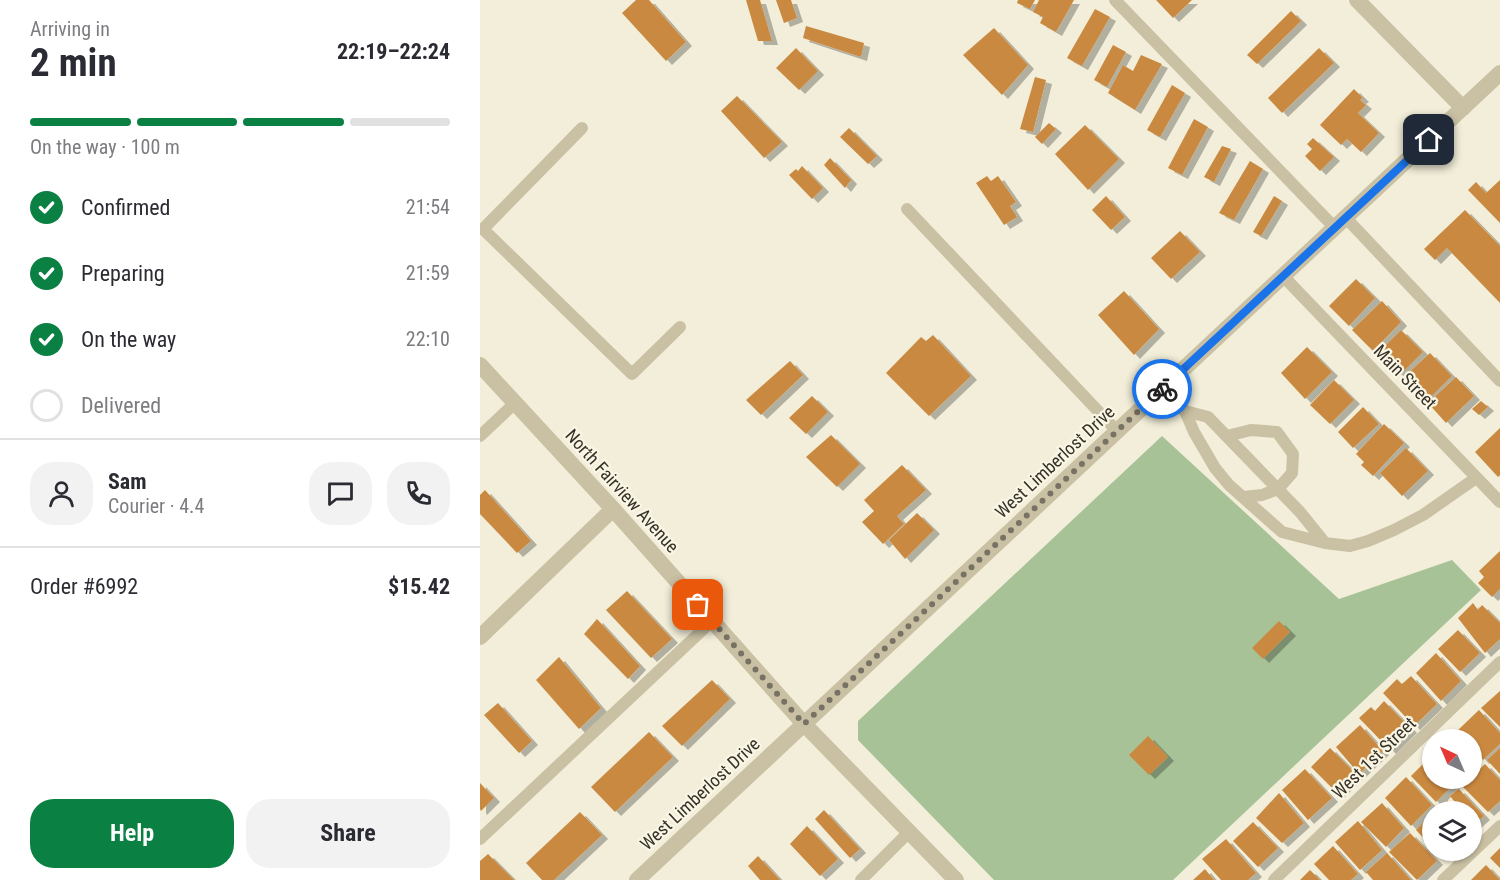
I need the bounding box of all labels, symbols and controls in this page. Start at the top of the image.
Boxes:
text: Arriving in [30,17,110,41]
text: 22:19–22:24 [337,39,450,64]
text: 2 min [30,40,117,86]
pin [1403,114,1454,165]
icon: home [1412,123,1445,156]
text: On the way · 100 m [30,135,180,159]
icon: check [30,191,63,224]
text: Confirmed [81,195,170,220]
text: 21:54 [406,195,450,219]
icon: check [30,257,63,290]
text: Preparing [81,261,165,286]
text: 21:59 [406,261,450,285]
icon: check [30,323,63,356]
text: On the way [81,327,176,352]
text: 22:10 [406,327,450,351]
street label: Main Street [1370,340,1441,413]
courier [1132,359,1192,419]
icon: bike [1146,373,1179,406]
text: Delivered [81,393,161,418]
street label: West Limberlost Drive [991,401,1119,522]
street label: North Fairview Avenue [561,425,683,557]
button: person [30,462,93,525]
button: chat [309,462,372,525]
button: phone [387,462,450,525]
text: Sam [108,469,147,494]
text: Courier · 4.4 [108,494,204,518]
text: Order #6992 [30,574,138,599]
text: $15.42 [388,574,450,599]
pin [672,579,723,630]
icon: bag [681,588,714,621]
street label: West 1st Street [1327,712,1420,803]
north arrow [1422,729,1482,789]
map controls [1422,729,1482,861]
street label: West Limberlost Drive [636,733,764,854]
button: Help [30,799,234,868]
button: Share [246,799,450,868]
button: layers [1422,801,1482,861]

